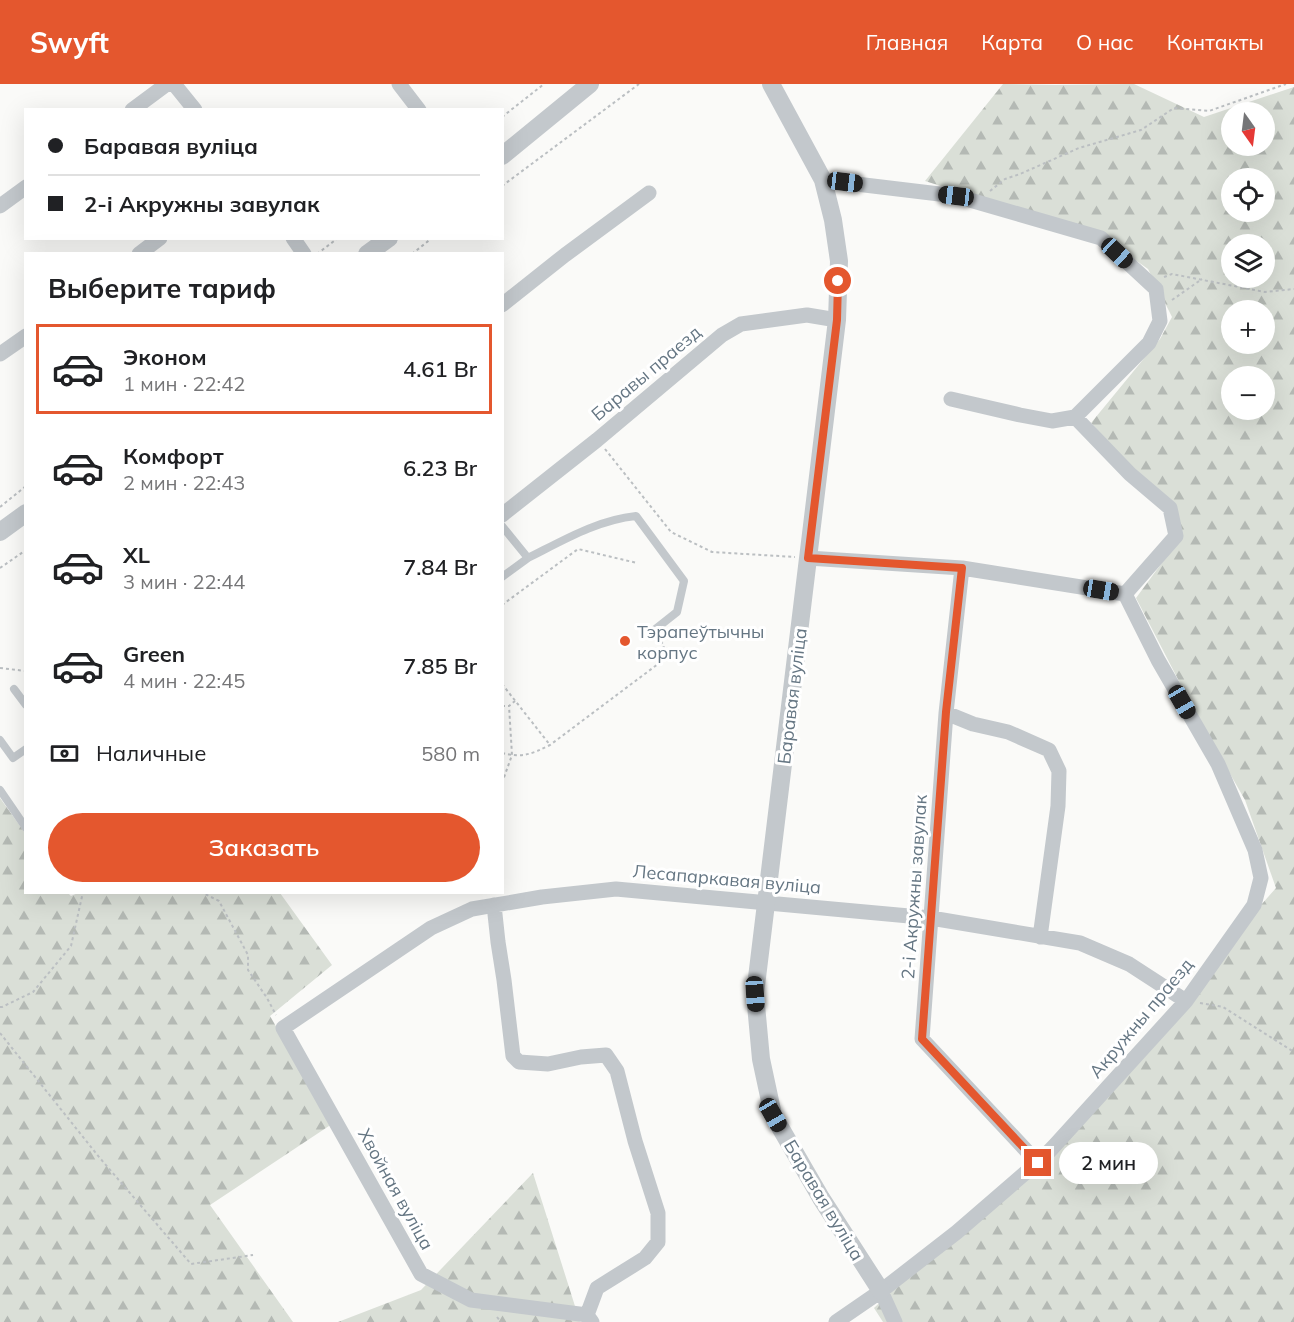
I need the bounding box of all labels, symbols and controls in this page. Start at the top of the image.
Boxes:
text: Swyft [30,25,109,60]
text: Главная [866,29,948,55]
text: Карта [981,29,1043,55]
text: О нас [1076,29,1134,55]
text: Контакты [1167,29,1264,55]
north arrow [1221,102,1275,156]
map controls [1221,102,1275,420]
text: Баравая вуліца [84,132,258,160]
button: locate [1221,168,1275,222]
car [826,171,864,193]
car [937,185,975,207]
text: 2-і Акружны завулак [84,190,319,218]
car [1098,234,1136,272]
button: layers [1221,234,1275,288]
route start [824,267,851,294]
text: Выберите тариф [48,271,276,305]
button: + [1221,300,1275,354]
street label: Баравы праезд [586,320,706,426]
icon: car [51,342,105,396]
text: Эконом [123,343,207,371]
text: 4.61 Br [403,355,477,383]
button: − [1221,366,1275,420]
text: 1 мин · 22:42 [123,371,245,396]
icon: car [51,441,105,495]
text: Комфорт [123,442,224,470]
text: 6.23 Br [403,454,477,482]
text: 2 мин · 22:43 [123,470,245,495]
icon: car [51,540,105,594]
text: XL [123,541,150,569]
text: 7.84 Br [403,553,477,581]
text: 3 мин · 22:44 [123,569,245,594]
car [1082,578,1120,602]
place label: Тэрапеўтычны корпус [637,620,764,664]
street label: Баравая вуліца [772,627,812,765]
marker: Тэрапеўтычны корпус [618,634,632,648]
icon: car [51,639,105,693]
text: Green [123,640,185,668]
text: 7.85 Br [403,652,477,680]
text: 4 мин · 22:45 [123,668,245,693]
car [1165,682,1199,722]
icon: cash [48,737,81,770]
text: Наличные [96,739,206,767]
text: 580 m [421,741,480,766]
street label: 2-і Акружны завулак [896,794,932,980]
button: Заказать [48,813,480,882]
street label: Лесапаркавая вуліца [632,859,822,899]
street label: Акружны праезд [1084,953,1198,1083]
car [745,975,765,1013]
car [756,1095,790,1135]
street label: Хвойная вуліца [353,1124,439,1254]
street label: Баравая вуліца [779,1135,869,1265]
callout: 2 мин [1059,1142,1158,1184]
route end [1024,1149,1051,1176]
text: 2 мин [1081,1150,1136,1175]

